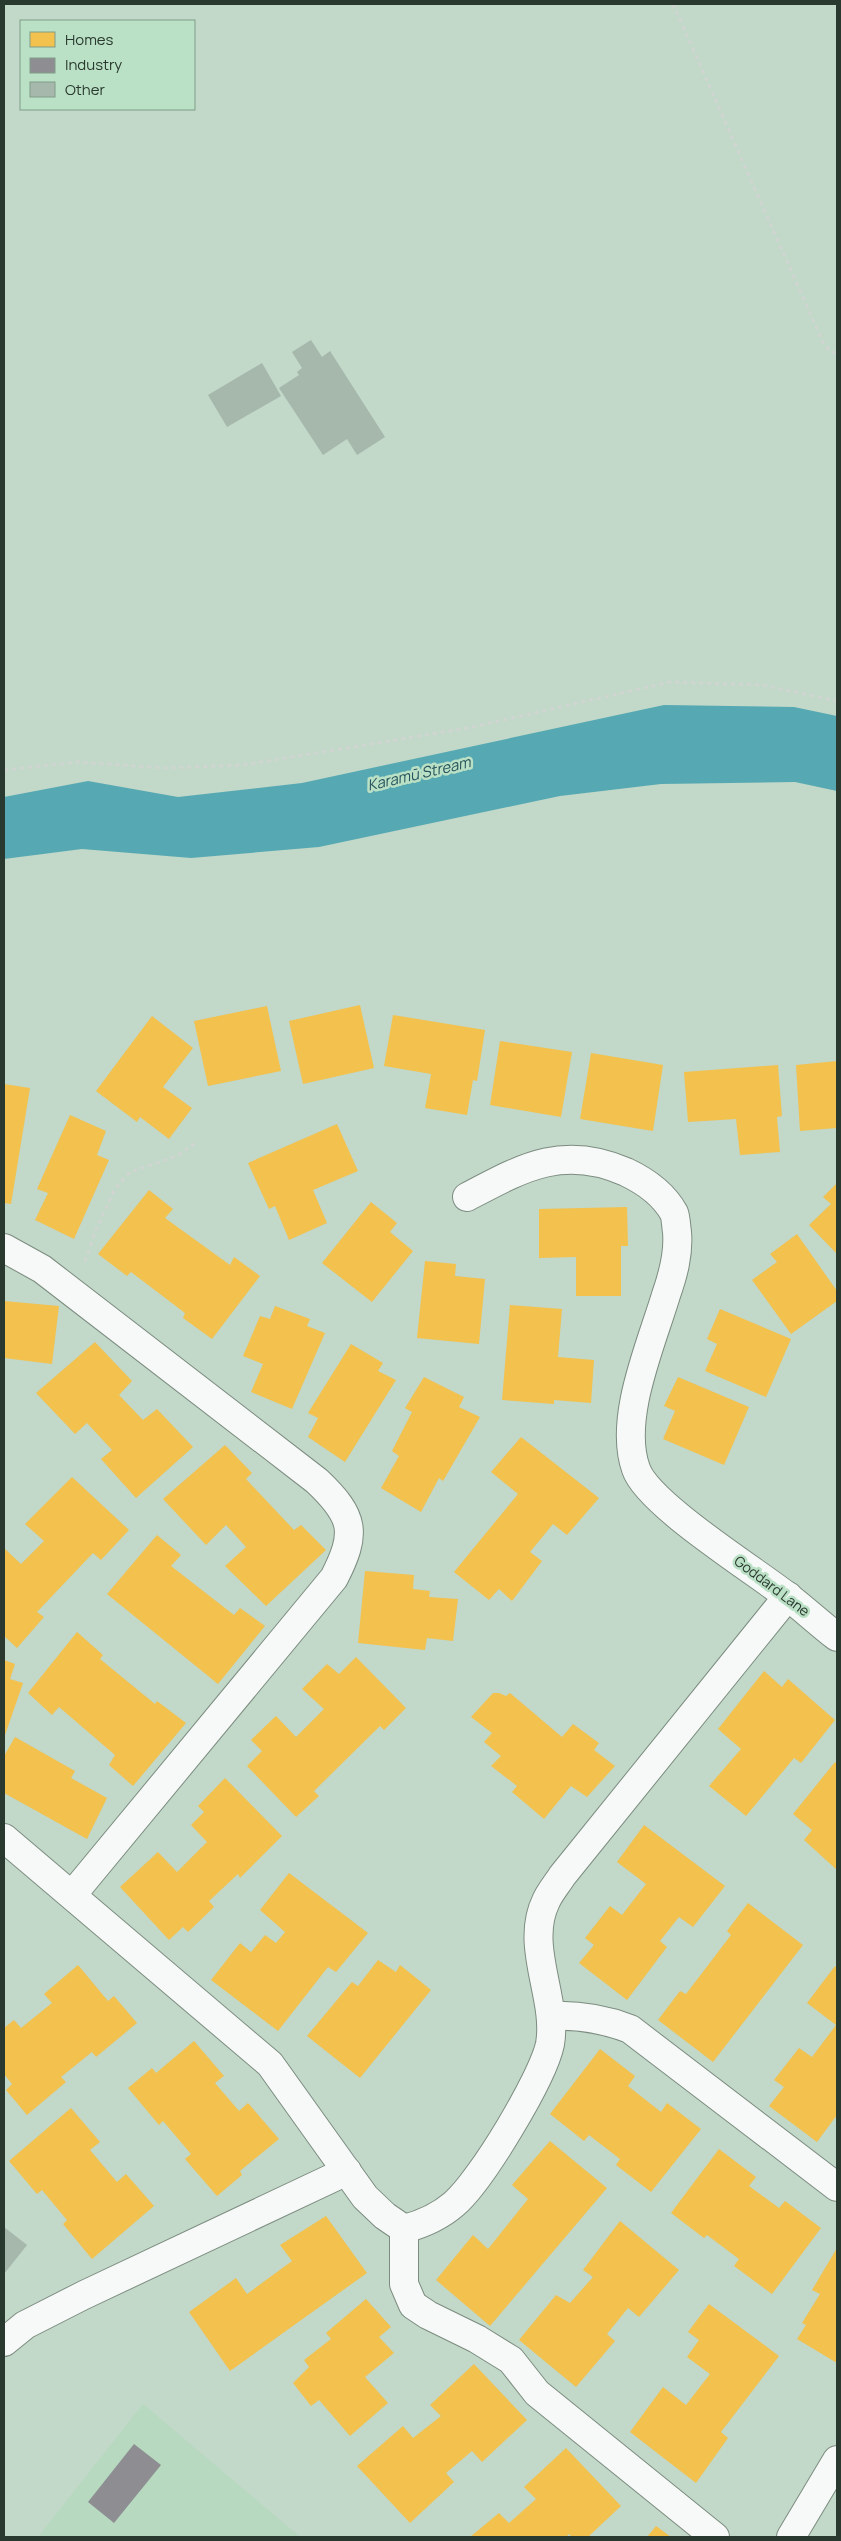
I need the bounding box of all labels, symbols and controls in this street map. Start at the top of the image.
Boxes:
legend [20,20,195,110]
text: Homes [65,29,114,50]
text: Industry [65,54,122,75]
text: Other [65,79,106,100]
water label: Karamū Stream [365,751,474,796]
street label: Goddard Lane [731,1551,814,1620]

